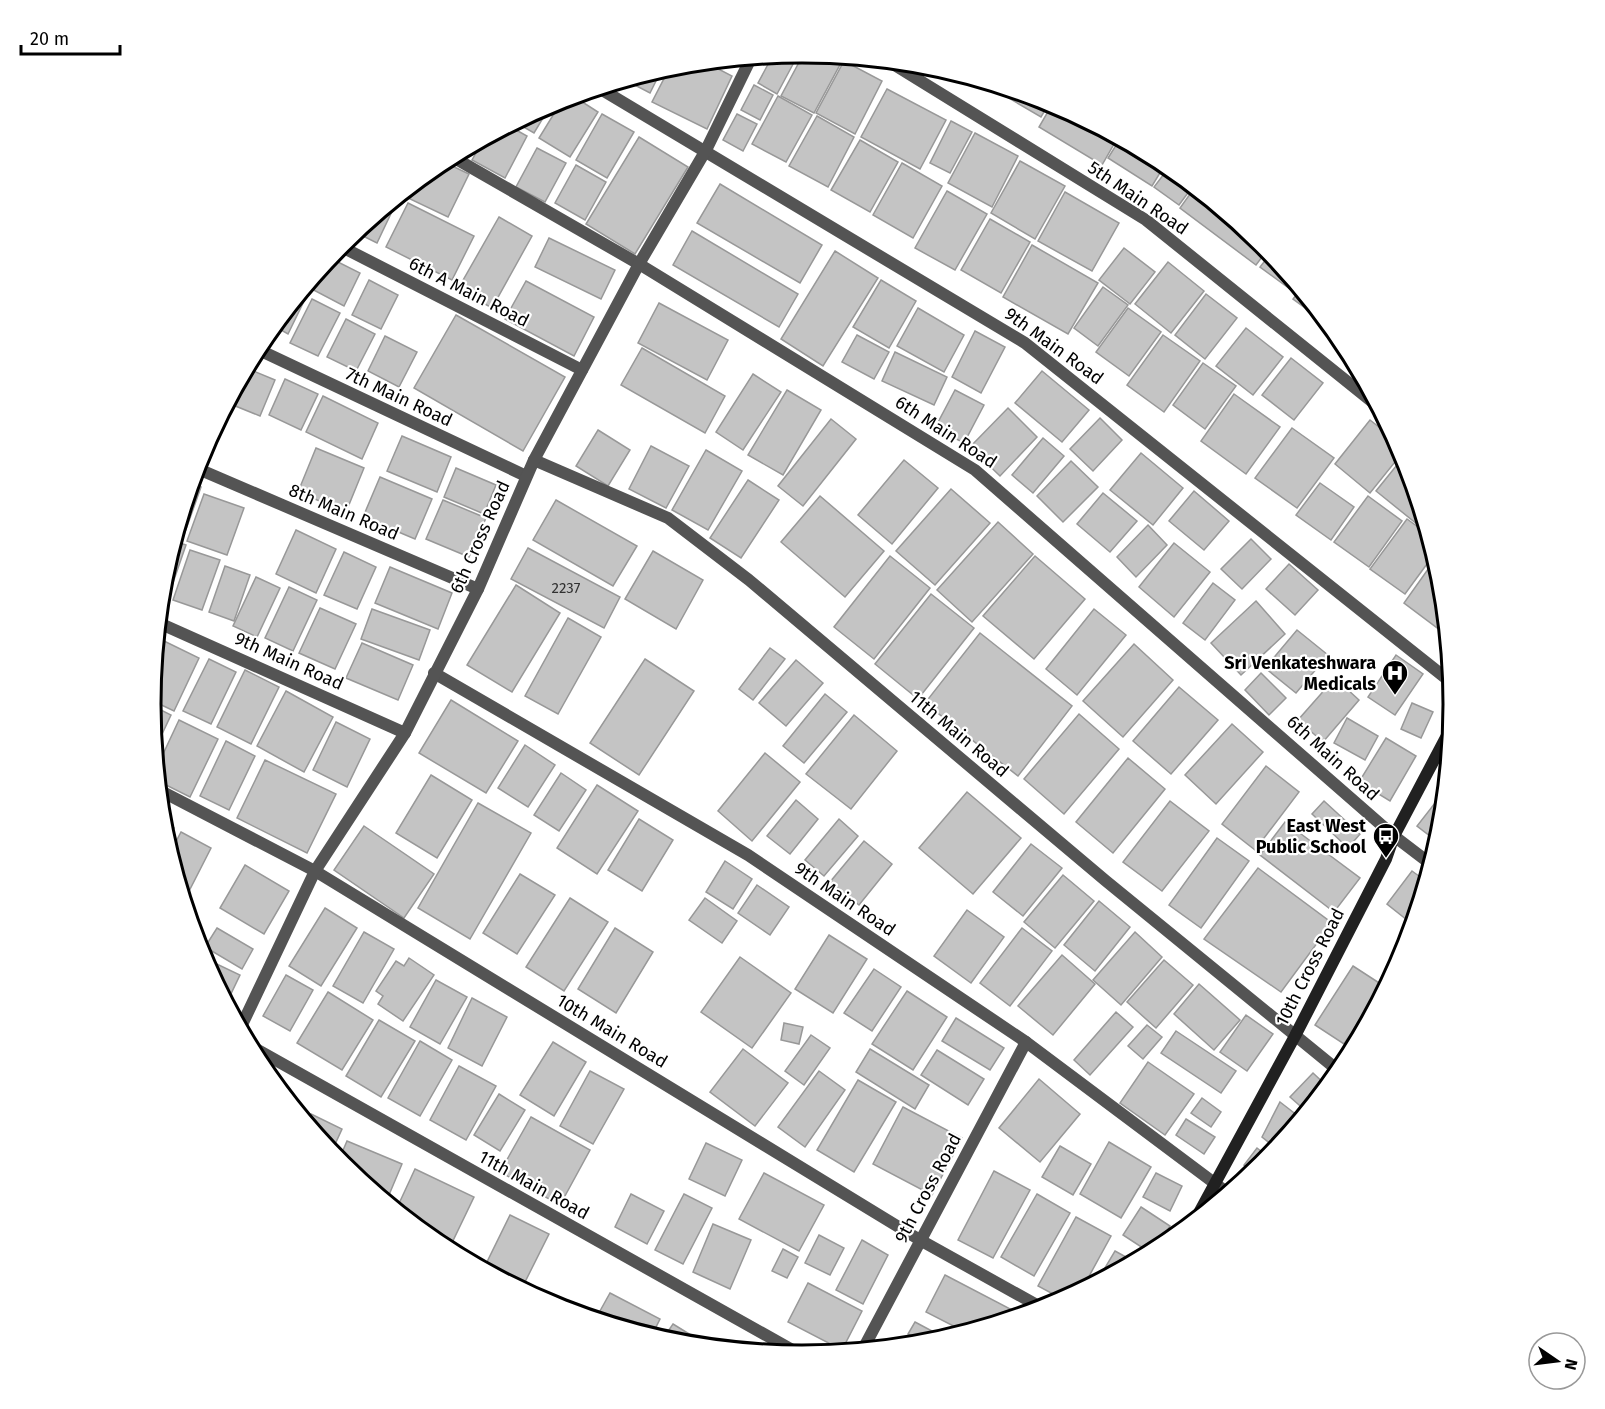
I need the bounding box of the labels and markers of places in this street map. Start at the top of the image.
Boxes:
place label: Sri Venkateshwara Medicals [1224,652,1376,695]
hospital icon: Sri Venkateshwara Medicals [1380,658,1410,696]
place label: East West Public School [1256,815,1367,858]
bus stop icon: East West Public School [1371,821,1401,859]

